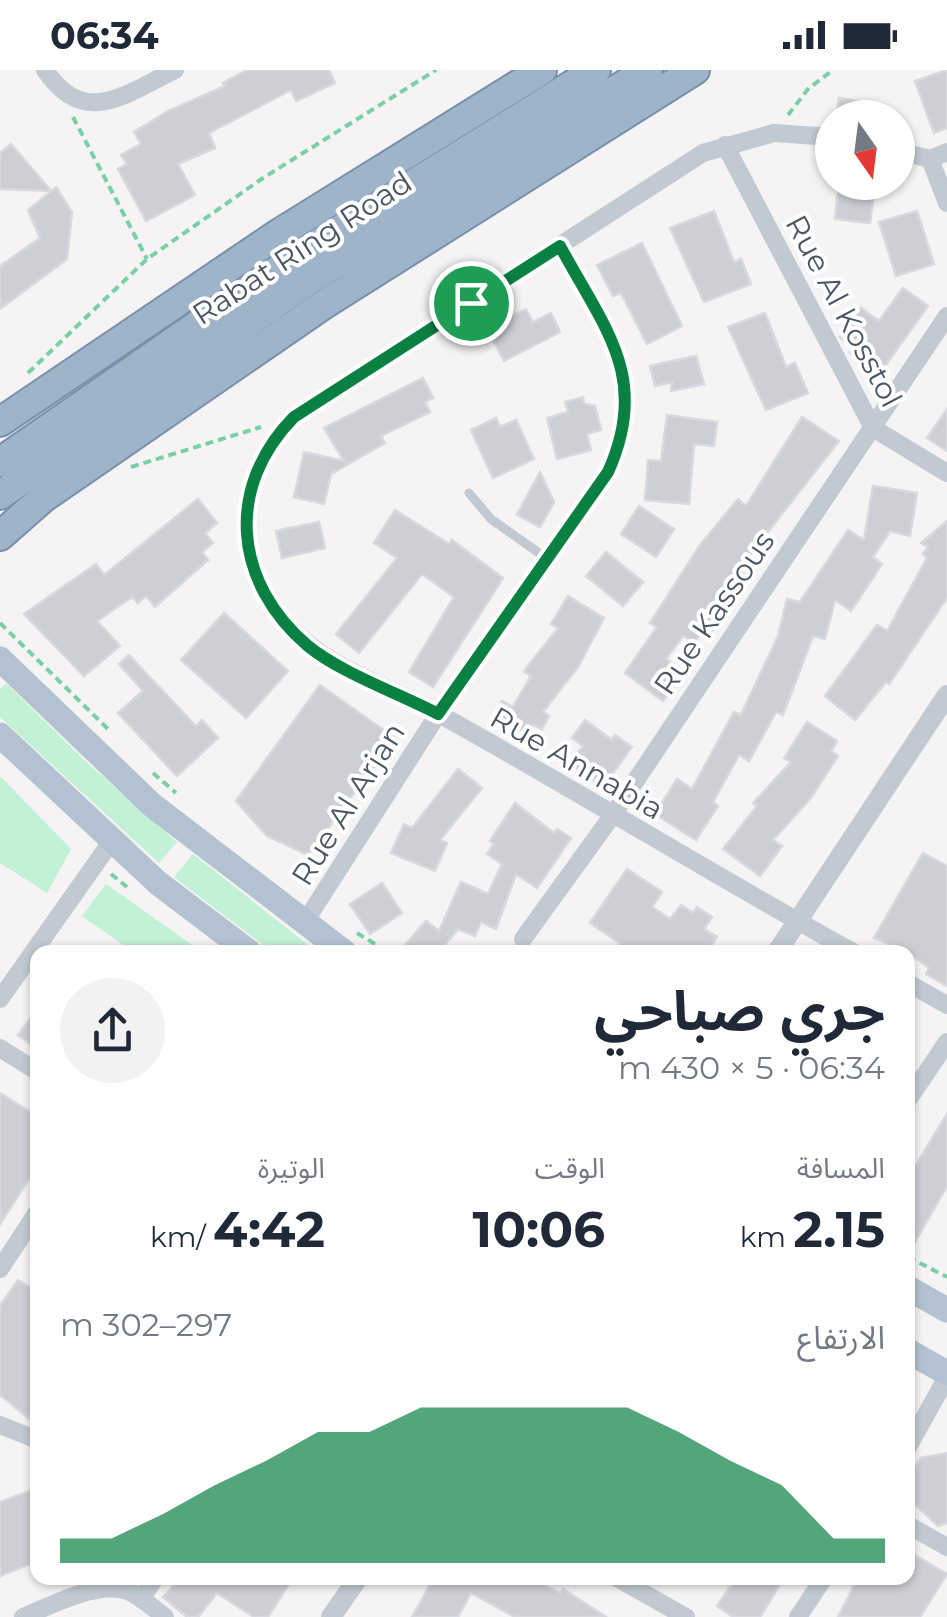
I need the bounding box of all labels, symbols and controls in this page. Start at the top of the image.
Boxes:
text: 06:34 [50,12,159,59]
north arrow [815,100,915,200]
map controls [815,100,915,200]
street label: Rabat Ring Road [185,163,419,333]
street label: Rue Al Kosstol [778,209,910,413]
pin [429,261,514,346]
icon: arrive [444,276,499,331]
street label: Rue Kassous [646,524,782,702]
street label: Rue Annabia [484,699,670,827]
street label: Rue Al Arjan [283,716,413,892]
text: جري صباحي [594,977,885,1044]
button: share [60,978,165,1083]
text: 06:34 · 5 × 430 m [618,1048,885,1087]
text: الوتيرة [258,1151,325,1185]
text: الوقت [535,1151,605,1185]
text: المسافة [797,1151,885,1185]
text: 4:42 [213,1199,325,1260]
text: 10:06 [473,1199,605,1260]
text: 2.15 [793,1199,885,1260]
text: /km [150,1220,213,1254]
text: km [740,1220,793,1254]
text: 297–302 m [60,1305,232,1344]
text: الارتفاع [797,1318,885,1357]

